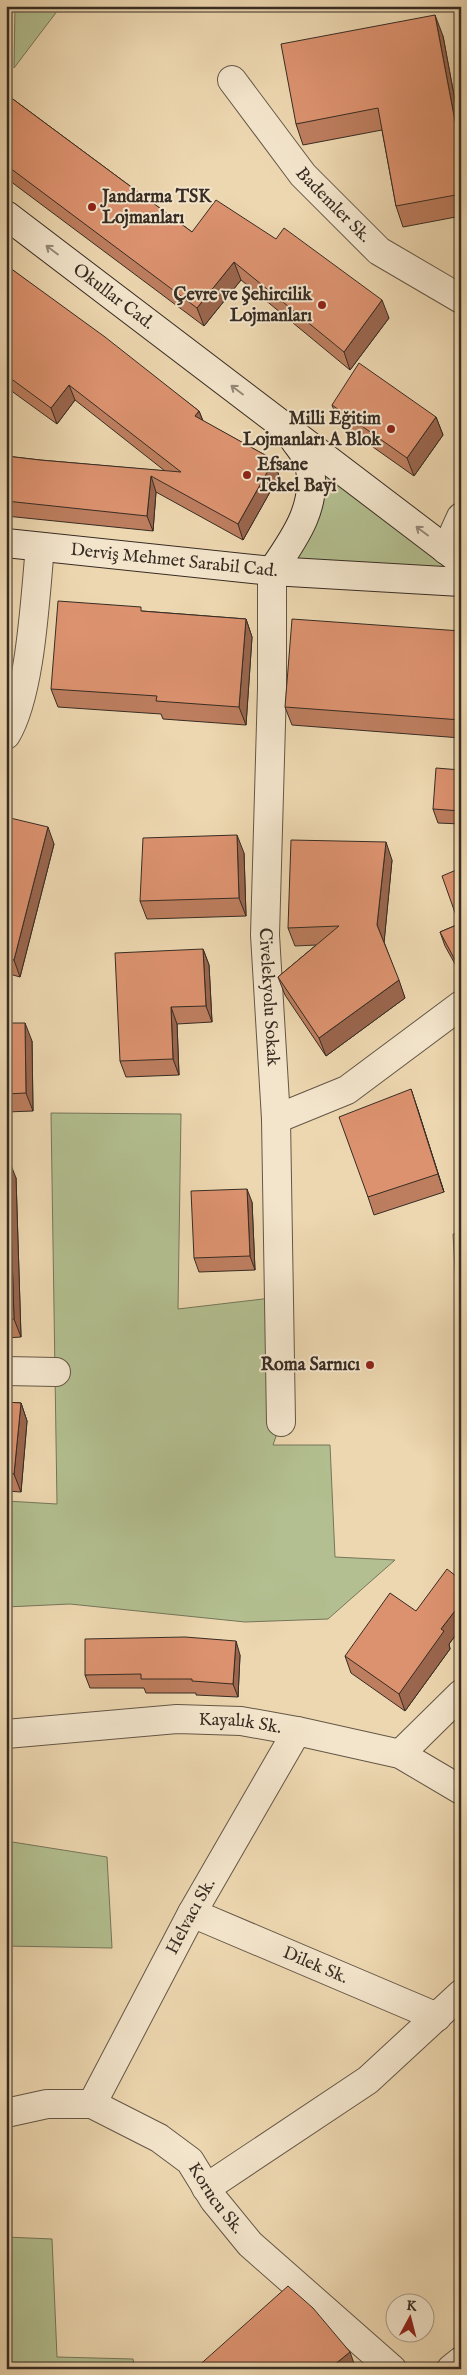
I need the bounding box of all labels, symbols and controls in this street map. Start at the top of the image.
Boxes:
street label: Bademler Sk. [290,163,376,248]
place label: Jandarma TSK Lojmanları [100,186,212,230]
marker: Jandarma TSK Lojmanları [86,201,98,213]
one-way arrow [46,244,59,255]
street label: Okullar Cad. [68,258,159,335]
place label: Çevre ve Şehircilik Lojmanları [174,284,313,328]
marker: Çevre ve Şehircilik Lojmanları [316,299,328,311]
one-way arrow [231,385,244,396]
place label: Milli Eğitim Lojmanları A Blok [243,408,382,452]
marker: Milli Eğitim Lojmanları A Blok [385,423,397,435]
place label: Efsane Tekel Bayi [256,454,337,498]
marker: Efsane Tekel Bayi [241,469,253,481]
one-way arrow [415,526,429,536]
street label: Derviş Mehmet Sarabil Cad. [69,538,278,583]
street label: Civelekyolu Sokak [253,927,284,1067]
place label: Roma Sarnıcı [261,1354,360,1377]
marker: Roma Sarnıcı [364,1359,376,1371]
street label: Kayalık Sk. [198,1708,283,1740]
street label: Helvacı Sk. [161,1874,221,1958]
street label: Dilek Sk. [279,1941,352,1989]
street label: Korucu Sk. [182,2158,249,2239]
north arrow [384,2292,434,2342]
text: K [405,2297,418,2316]

